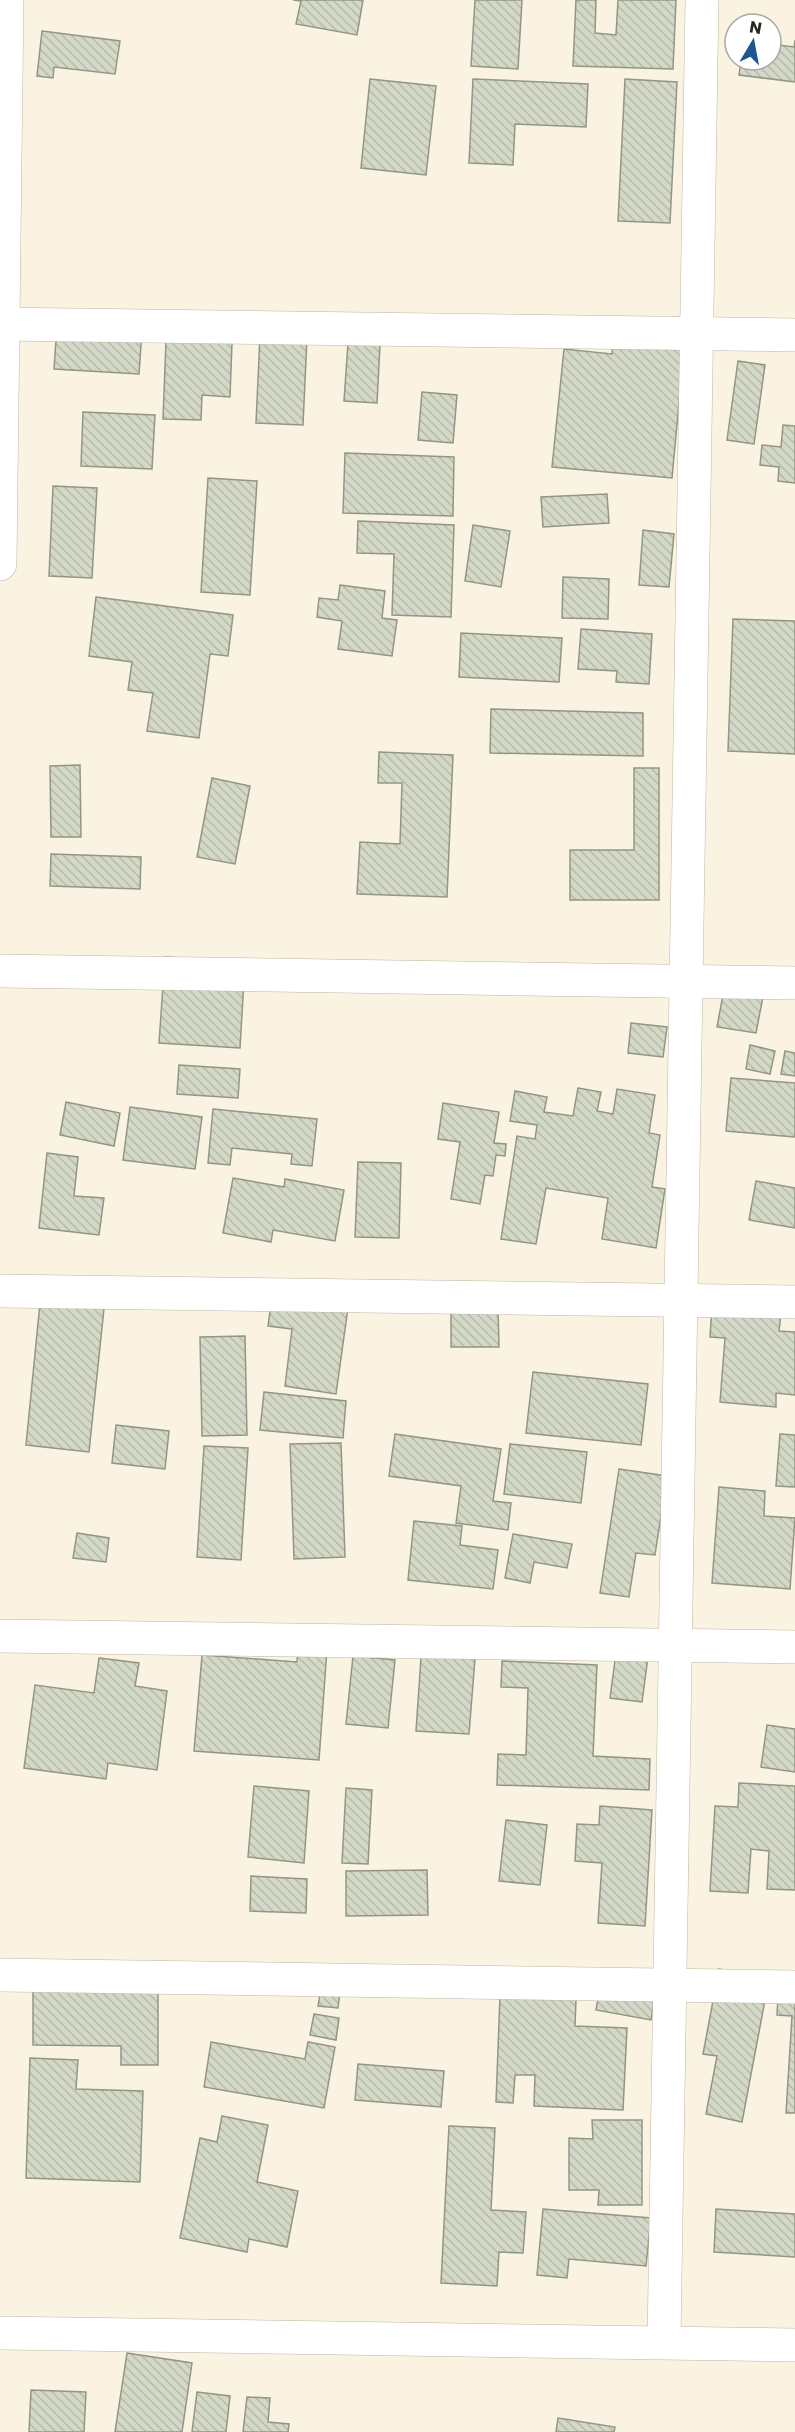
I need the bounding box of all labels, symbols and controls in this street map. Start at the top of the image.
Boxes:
north arrow [723,12,783,72]
text: N [748,15,763,40]

